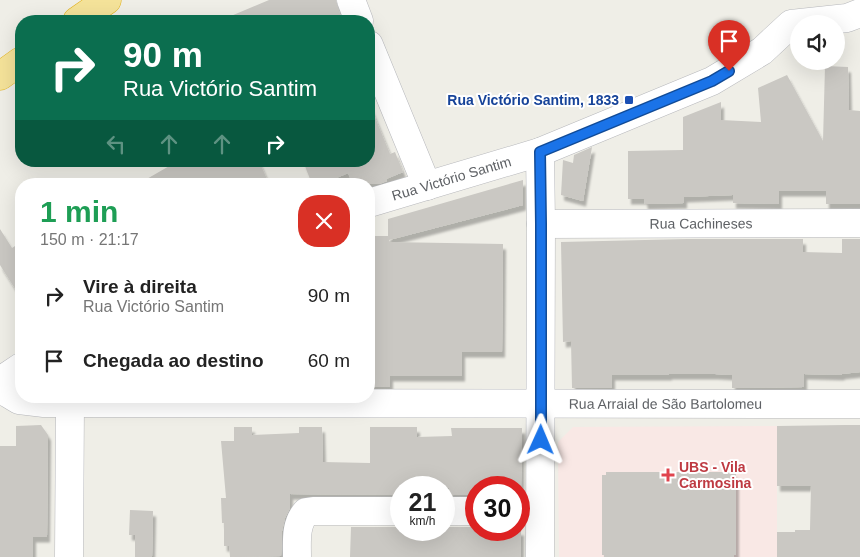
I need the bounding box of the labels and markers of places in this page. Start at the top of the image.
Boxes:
pin [708,20,750,71]
place label: Rua Victório Santim, 1833 [447,92,619,108]
marker: Rua Victório Santim, 1833 [623,94,635,106]
place label: UBS - Vila Carmosina [679,459,752,491]
marker: UBS - Vila Carmosina [661,468,675,482]

